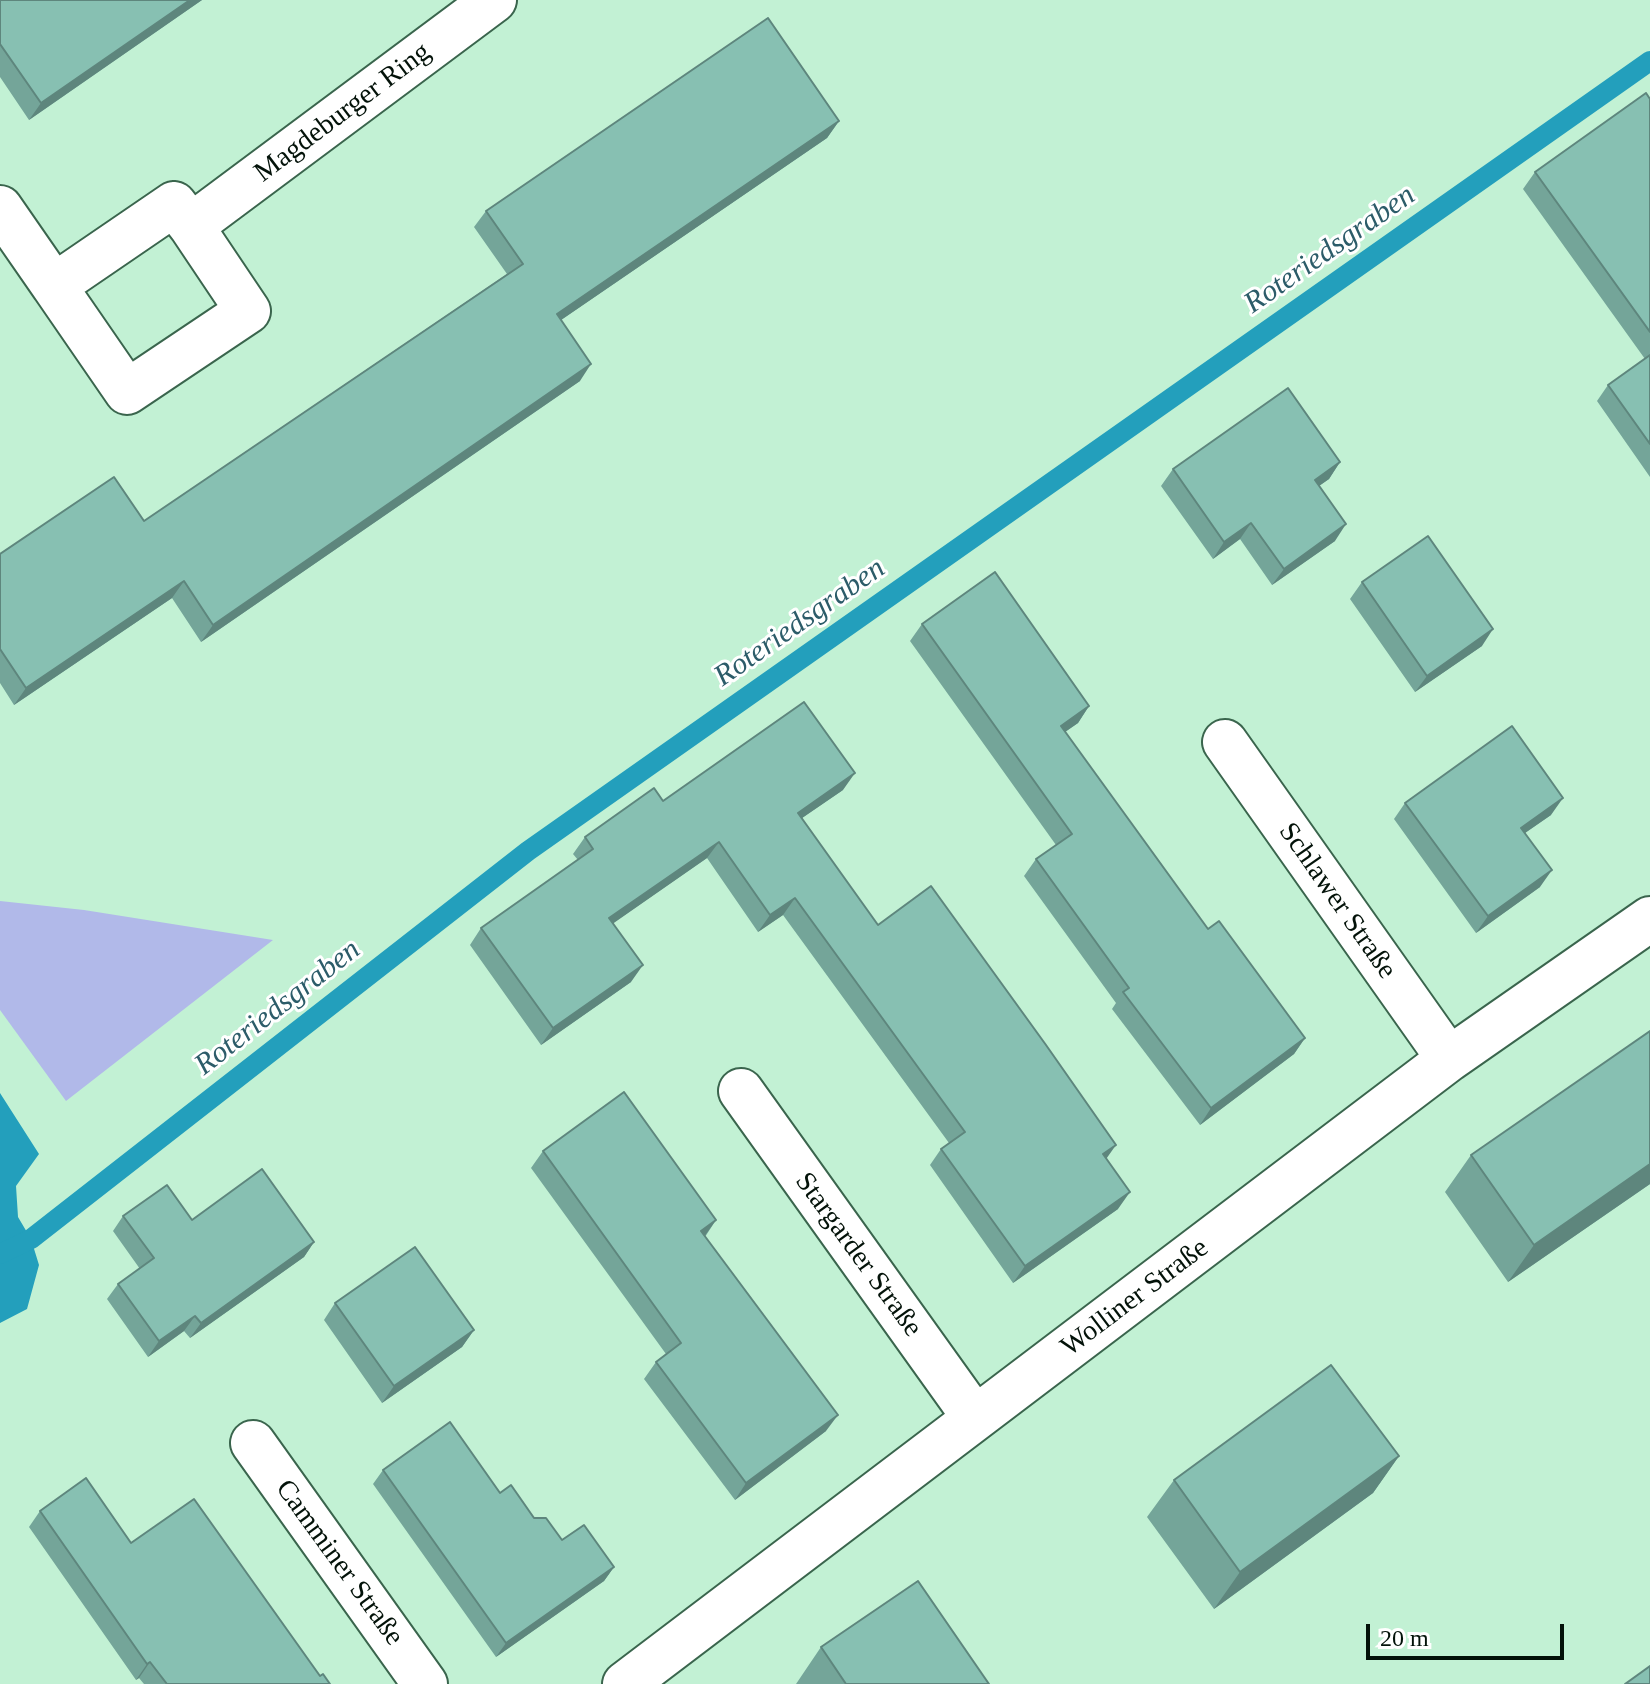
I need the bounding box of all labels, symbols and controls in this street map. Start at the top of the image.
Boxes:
street label: Magdeburger Ring [248,36,438,190]
water label: Roteriedsgraben [1238,178,1422,322]
water label: Roteriedsgraben [708,551,892,695]
street label: Schlawer Straße [1271,817,1403,985]
water label: Roteriedsgraben [188,932,368,1084]
street label: Stargarder Straße [787,1166,929,1344]
street label: Wolliner Straße [1055,1232,1215,1364]
street label: Camminer Straße [268,1474,410,1652]
scale bar [1370,1608,1568,1658]
text: 20 m [1380,1625,1429,1651]

